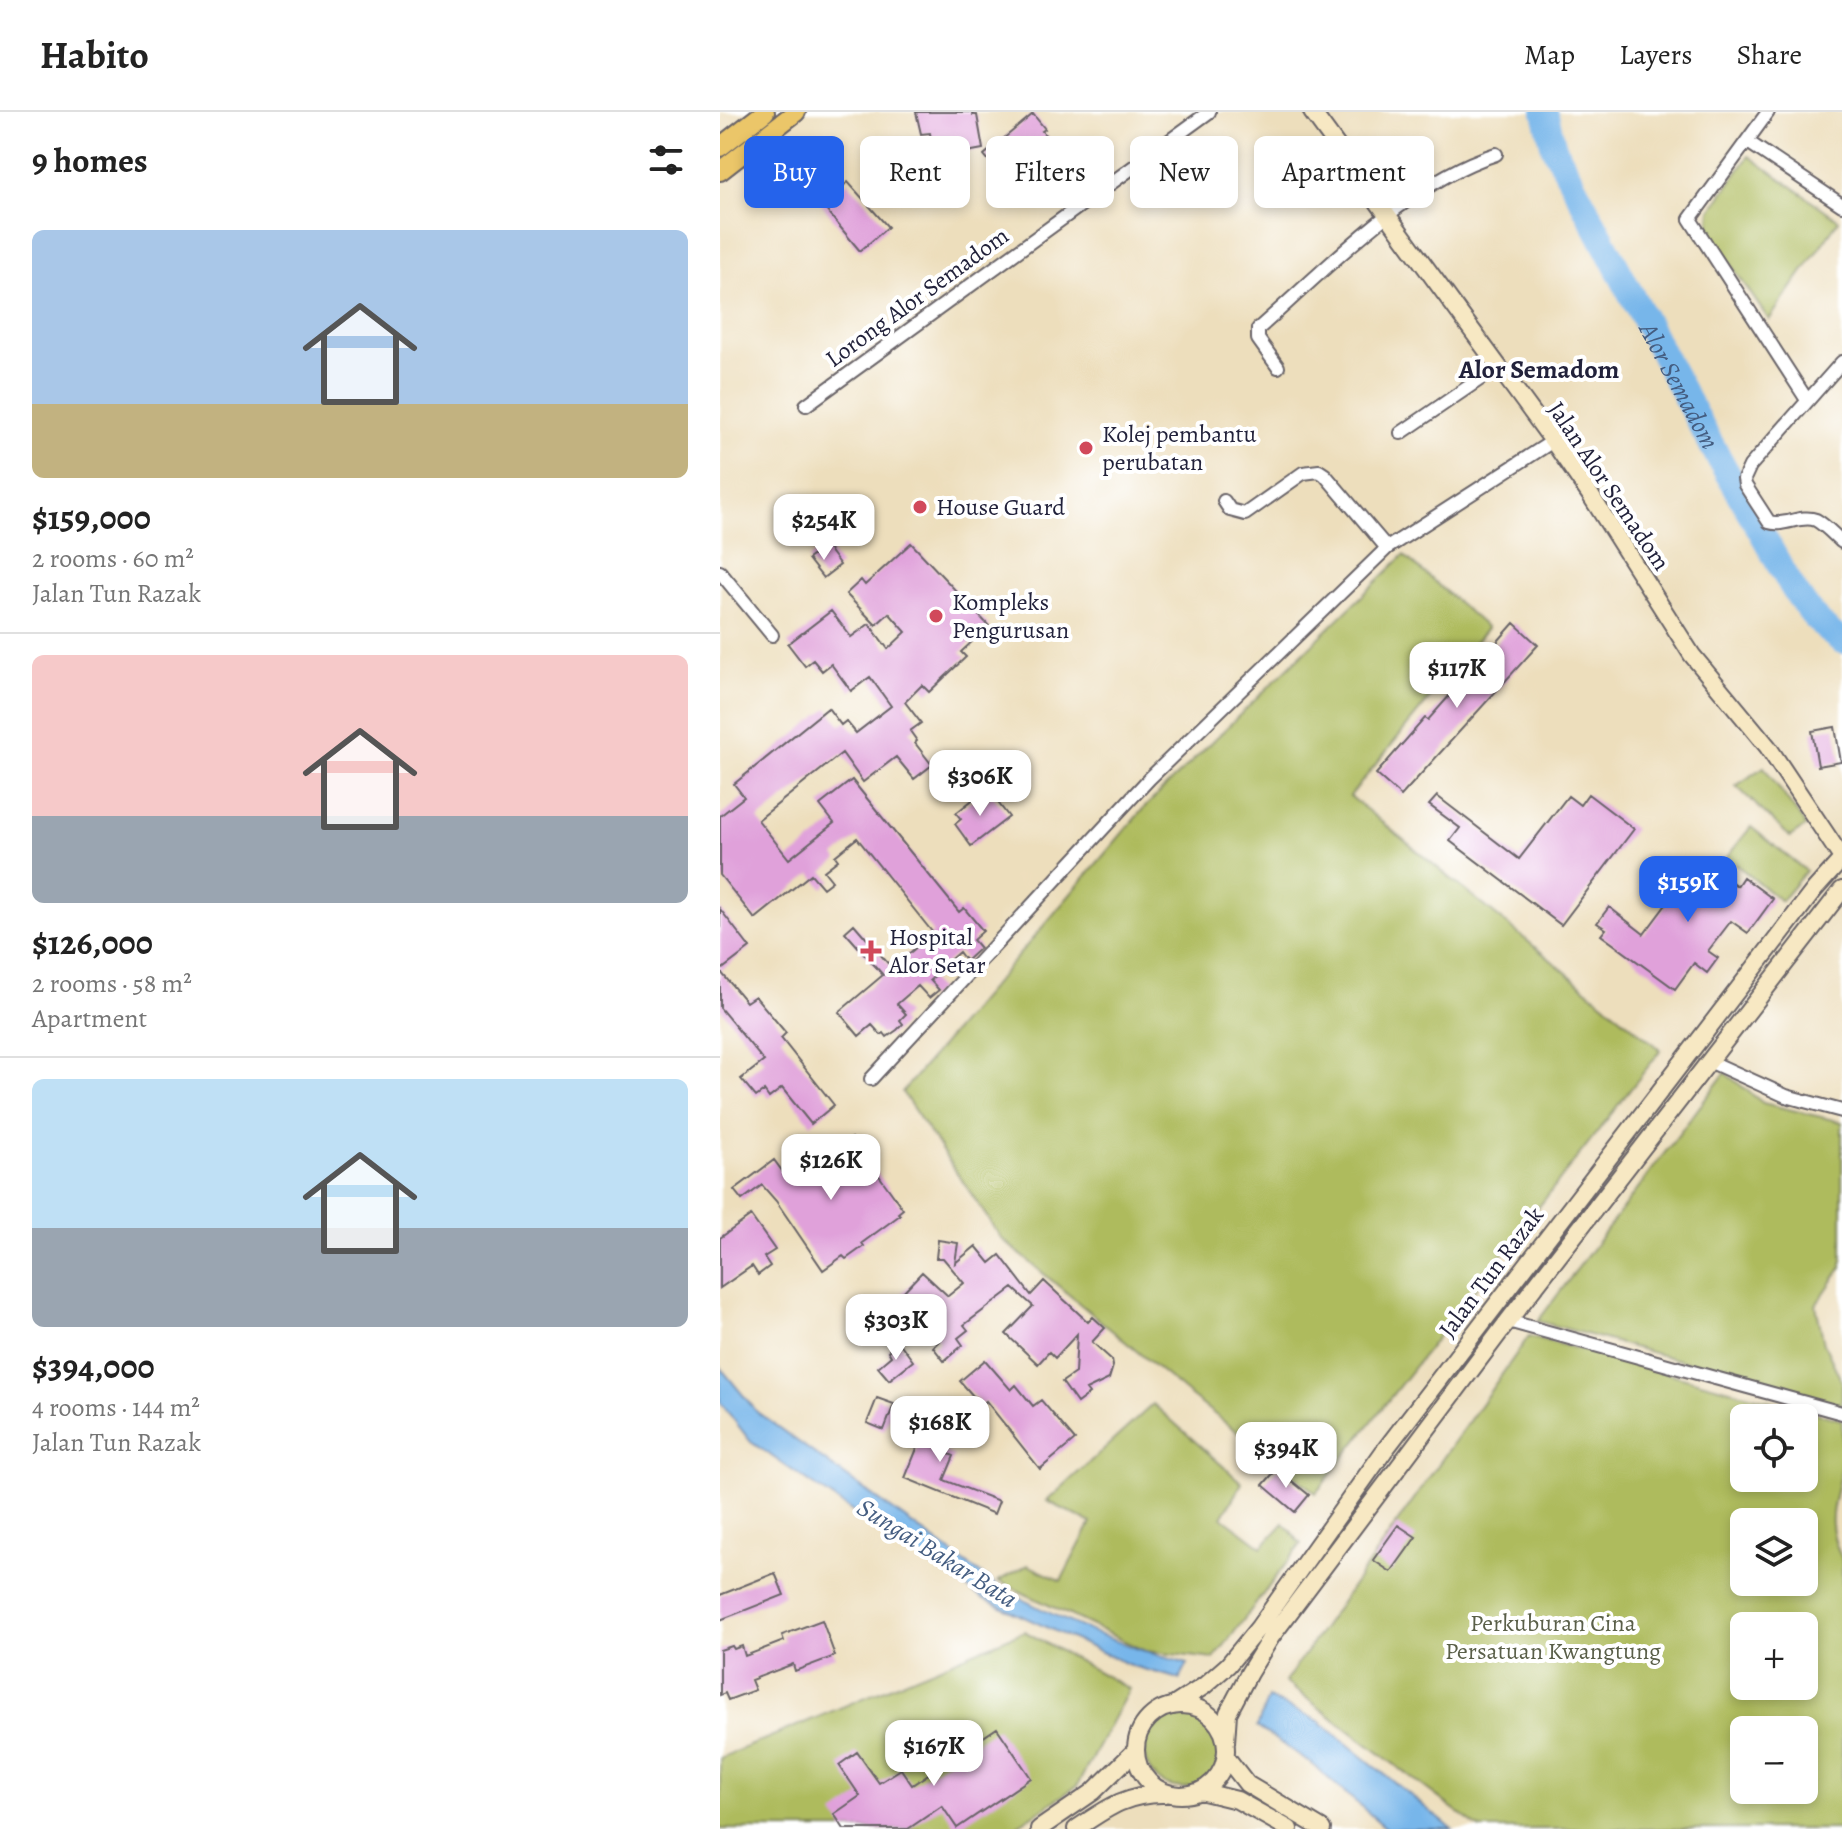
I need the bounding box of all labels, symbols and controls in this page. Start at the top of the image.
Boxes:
text: Habito [40,29,149,81]
text: Map [1524,36,1575,74]
text: Layers [1619,36,1692,74]
text: Share [1736,36,1802,74]
chip: Buy [744,136,844,208]
chip: Rent [860,136,970,208]
chip: Filters [986,136,1114,208]
chip: New [1130,136,1238,208]
chip: Apartment [1254,136,1434,208]
text: 9 homes [32,137,148,184]
icon: filters [644,138,688,182]
street label: Lorong Alor Semadom [819,220,1015,374]
icon: home [288,282,432,426]
water label: Alor Semadom [1630,314,1728,455]
district label: Alor Semadom [1458,352,1620,387]
street label: Jalan Alor Semadom [1541,395,1678,577]
place label: Kolej pembantu perubatan [1102,418,1257,478]
marker: Kolej pembantu perubatan [1077,439,1095,457]
place label: House Guard [936,491,1065,523]
text: $159,000 [32,494,151,541]
pin: $254K [768,494,880,562]
marker: House Guard [911,498,929,516]
text: $254K [791,502,857,537]
text: 2 rooms · 60 m² [32,541,194,576]
text: Jalan Tun Razak [32,576,201,611]
place label: Kompleks Pengurusan [952,586,1069,646]
marker: Kompleks Pengurusan [927,607,945,625]
pin: $117K [1401,642,1513,710]
text: $117K [1428,650,1486,685]
icon: home [288,707,432,851]
pin: $306K [924,750,1036,818]
text: $306K [947,758,1013,793]
pin: $159K [1632,856,1744,924]
text: $159K [1657,864,1719,899]
text: $126,000 [32,919,153,966]
place label: Hospital Alor Setar [888,921,986,981]
marker: Hospital Alor Setar [860,940,882,962]
text: 2 rooms · 58 m² [32,966,192,1001]
text: Apartment [32,1001,147,1036]
icon: home [288,1131,432,1275]
pin: $126K [775,1134,887,1202]
text: $126K [799,1142,863,1177]
street label: Jalan Tun Razak [1431,1200,1551,1344]
pin: $303K [840,1294,952,1362]
text: $303K [864,1302,928,1337]
text: $394,000 [32,1343,155,1390]
text: 4 rooms · 144 m² [32,1390,200,1425]
pin: $168K [884,1396,996,1464]
text: $168K [908,1404,972,1439]
map controls [1730,1404,1818,1804]
button: locate [1730,1404,1818,1492]
pin: $394K [1230,1422,1342,1490]
text: Jalan Tun Razak [32,1425,201,1460]
text: $394K [1254,1430,1318,1465]
water label: Sungai Bakar Bata [850,1490,1024,1616]
button: layers [1730,1508,1818,1596]
park label: Perkuburan Cina Persatuan Kwangtung [1445,1607,1661,1667]
button: + [1730,1612,1818,1700]
button: − [1730,1716,1818,1804]
pin: $167K [878,1720,990,1788]
text: $167K [903,1728,965,1763]

